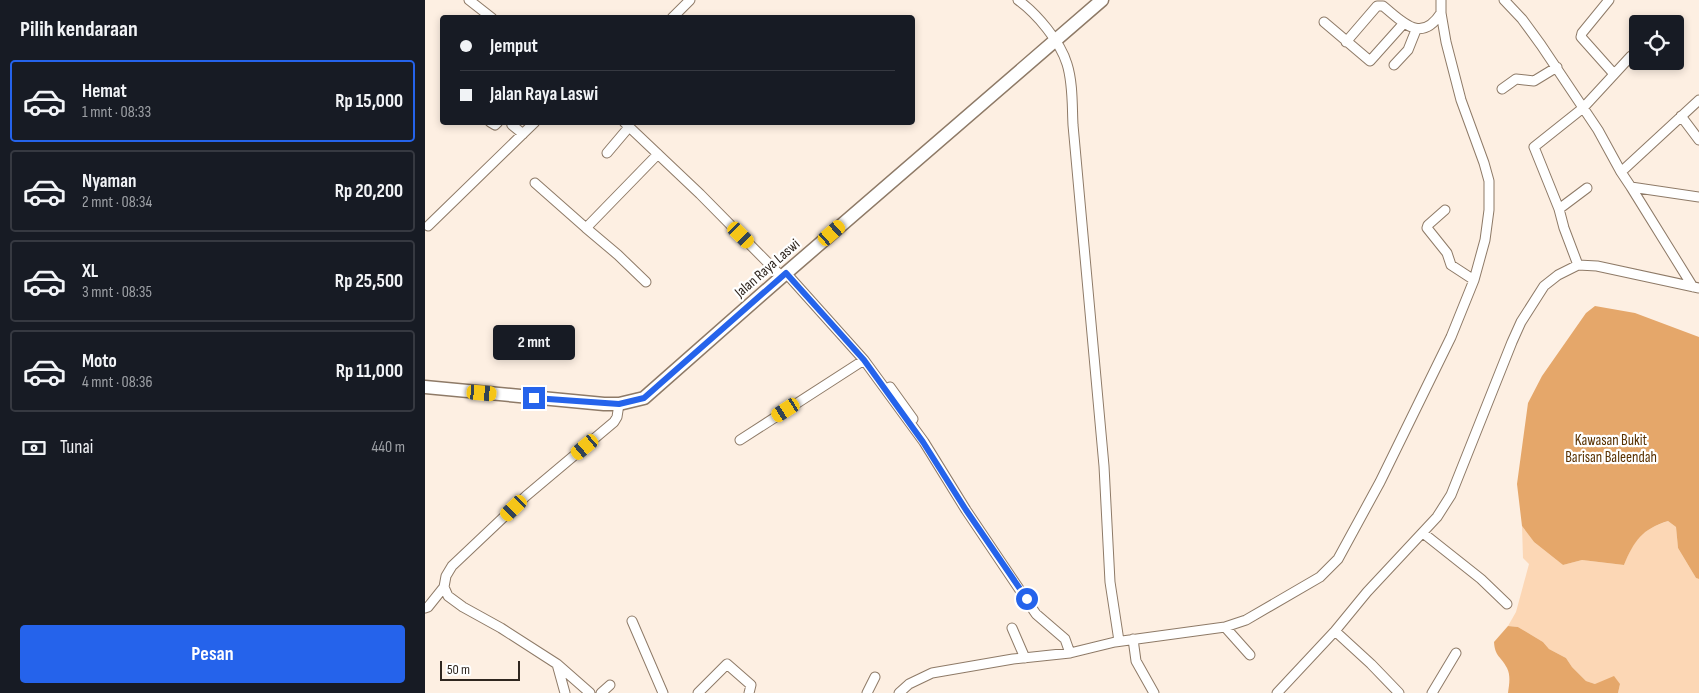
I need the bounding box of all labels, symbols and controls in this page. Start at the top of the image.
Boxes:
map controls [1629,15,1684,70]
button: locate [1629,15,1684,70]
text: Pilih kendaraan [20,16,138,43]
text: Jemput [490,35,538,58]
icon: car [22,79,67,124]
text: Hemat [82,80,127,103]
text: Jalan Raya Laswi [490,83,598,106]
text: Rp 15,000 [335,90,403,113]
text: 1 mnt · 08:33 [82,103,151,122]
icon: car [22,169,67,214]
text: Nyaman [82,170,136,193]
text: Rp 20,200 [335,180,403,203]
text: 2 mnt · 08:34 [82,193,152,212]
car [815,217,848,249]
car [725,219,756,251]
street label: Jalan Raya Laswi [730,235,804,303]
icon: car [22,259,67,304]
text: XL [82,260,98,283]
text: Rp 25,500 [335,270,403,293]
text: 3 mnt · 08:35 [82,283,152,302]
callout: 2 mnt [493,326,575,360]
text: 2 mnt [518,333,550,352]
icon: car [22,349,67,394]
text: Moto [82,350,117,373]
text: Rp 11,000 [336,360,403,383]
text: 4 mnt · 08:36 [82,373,152,392]
car [466,384,497,402]
route end [523,387,545,409]
car [769,396,802,424]
park label: Kawasan Bukit Barisan Baleendah [1565,431,1657,467]
car [568,432,601,462]
icon: cash [20,434,48,462]
text: Tunai [60,436,93,459]
text: 440 m [372,438,405,457]
car [497,492,530,524]
route start [1016,588,1038,610]
button: Pesan [20,625,405,683]
scale bar [440,658,520,681]
text: 50 m [447,661,470,678]

